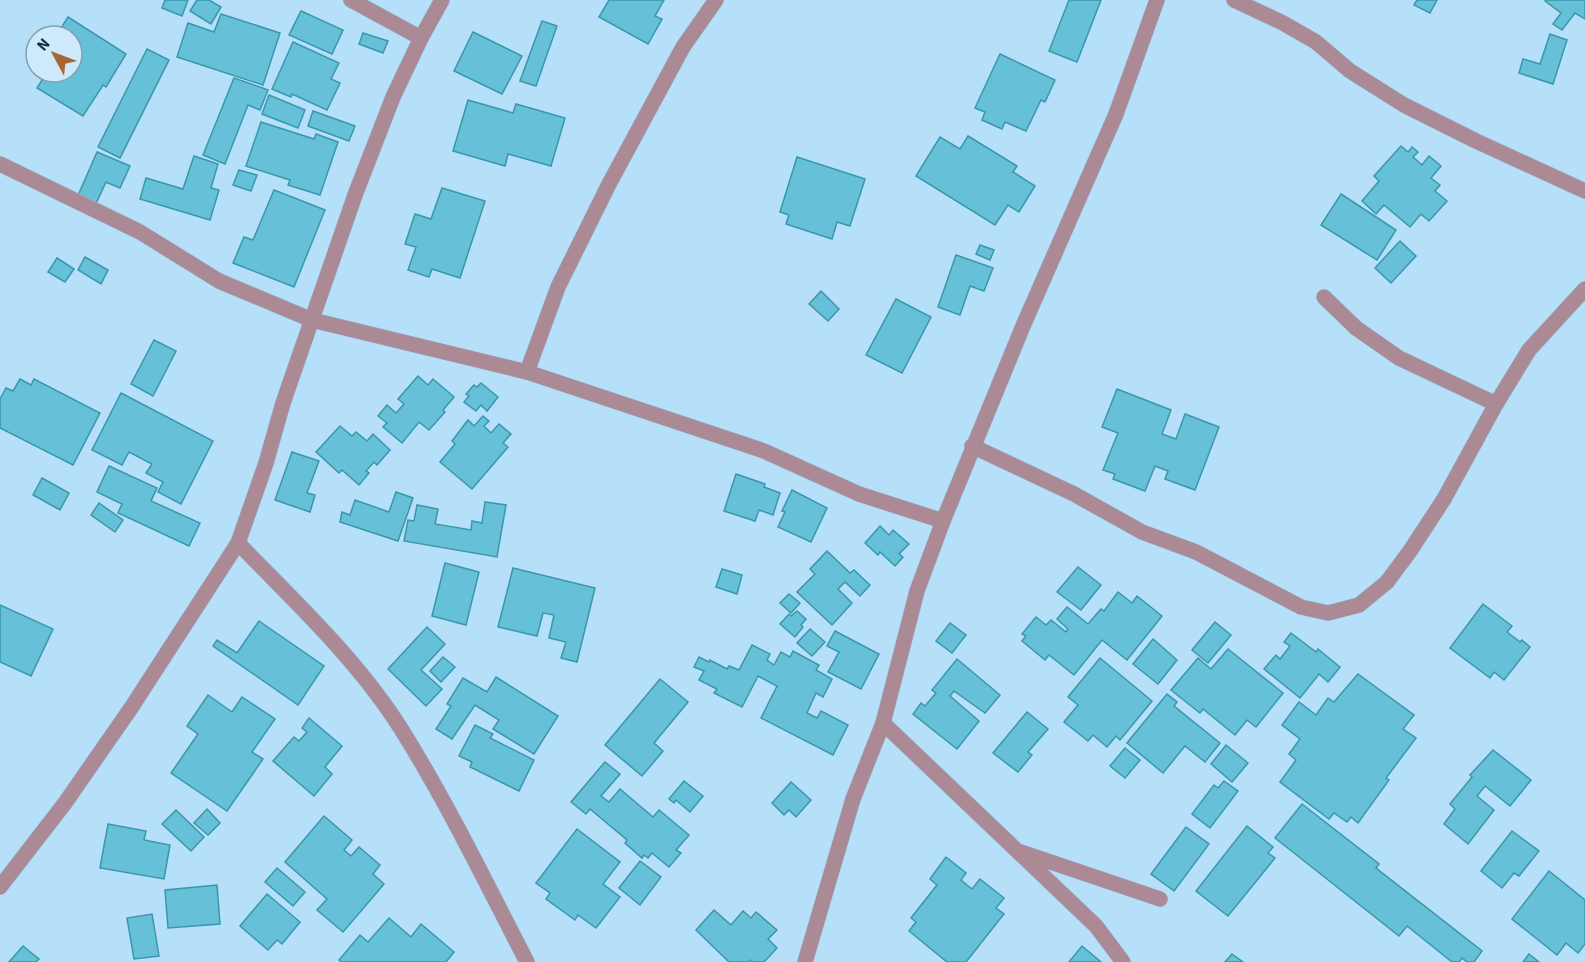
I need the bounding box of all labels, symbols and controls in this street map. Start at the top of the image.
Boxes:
north arrow [24,24,84,84]
text: N [32,34,55,56]

